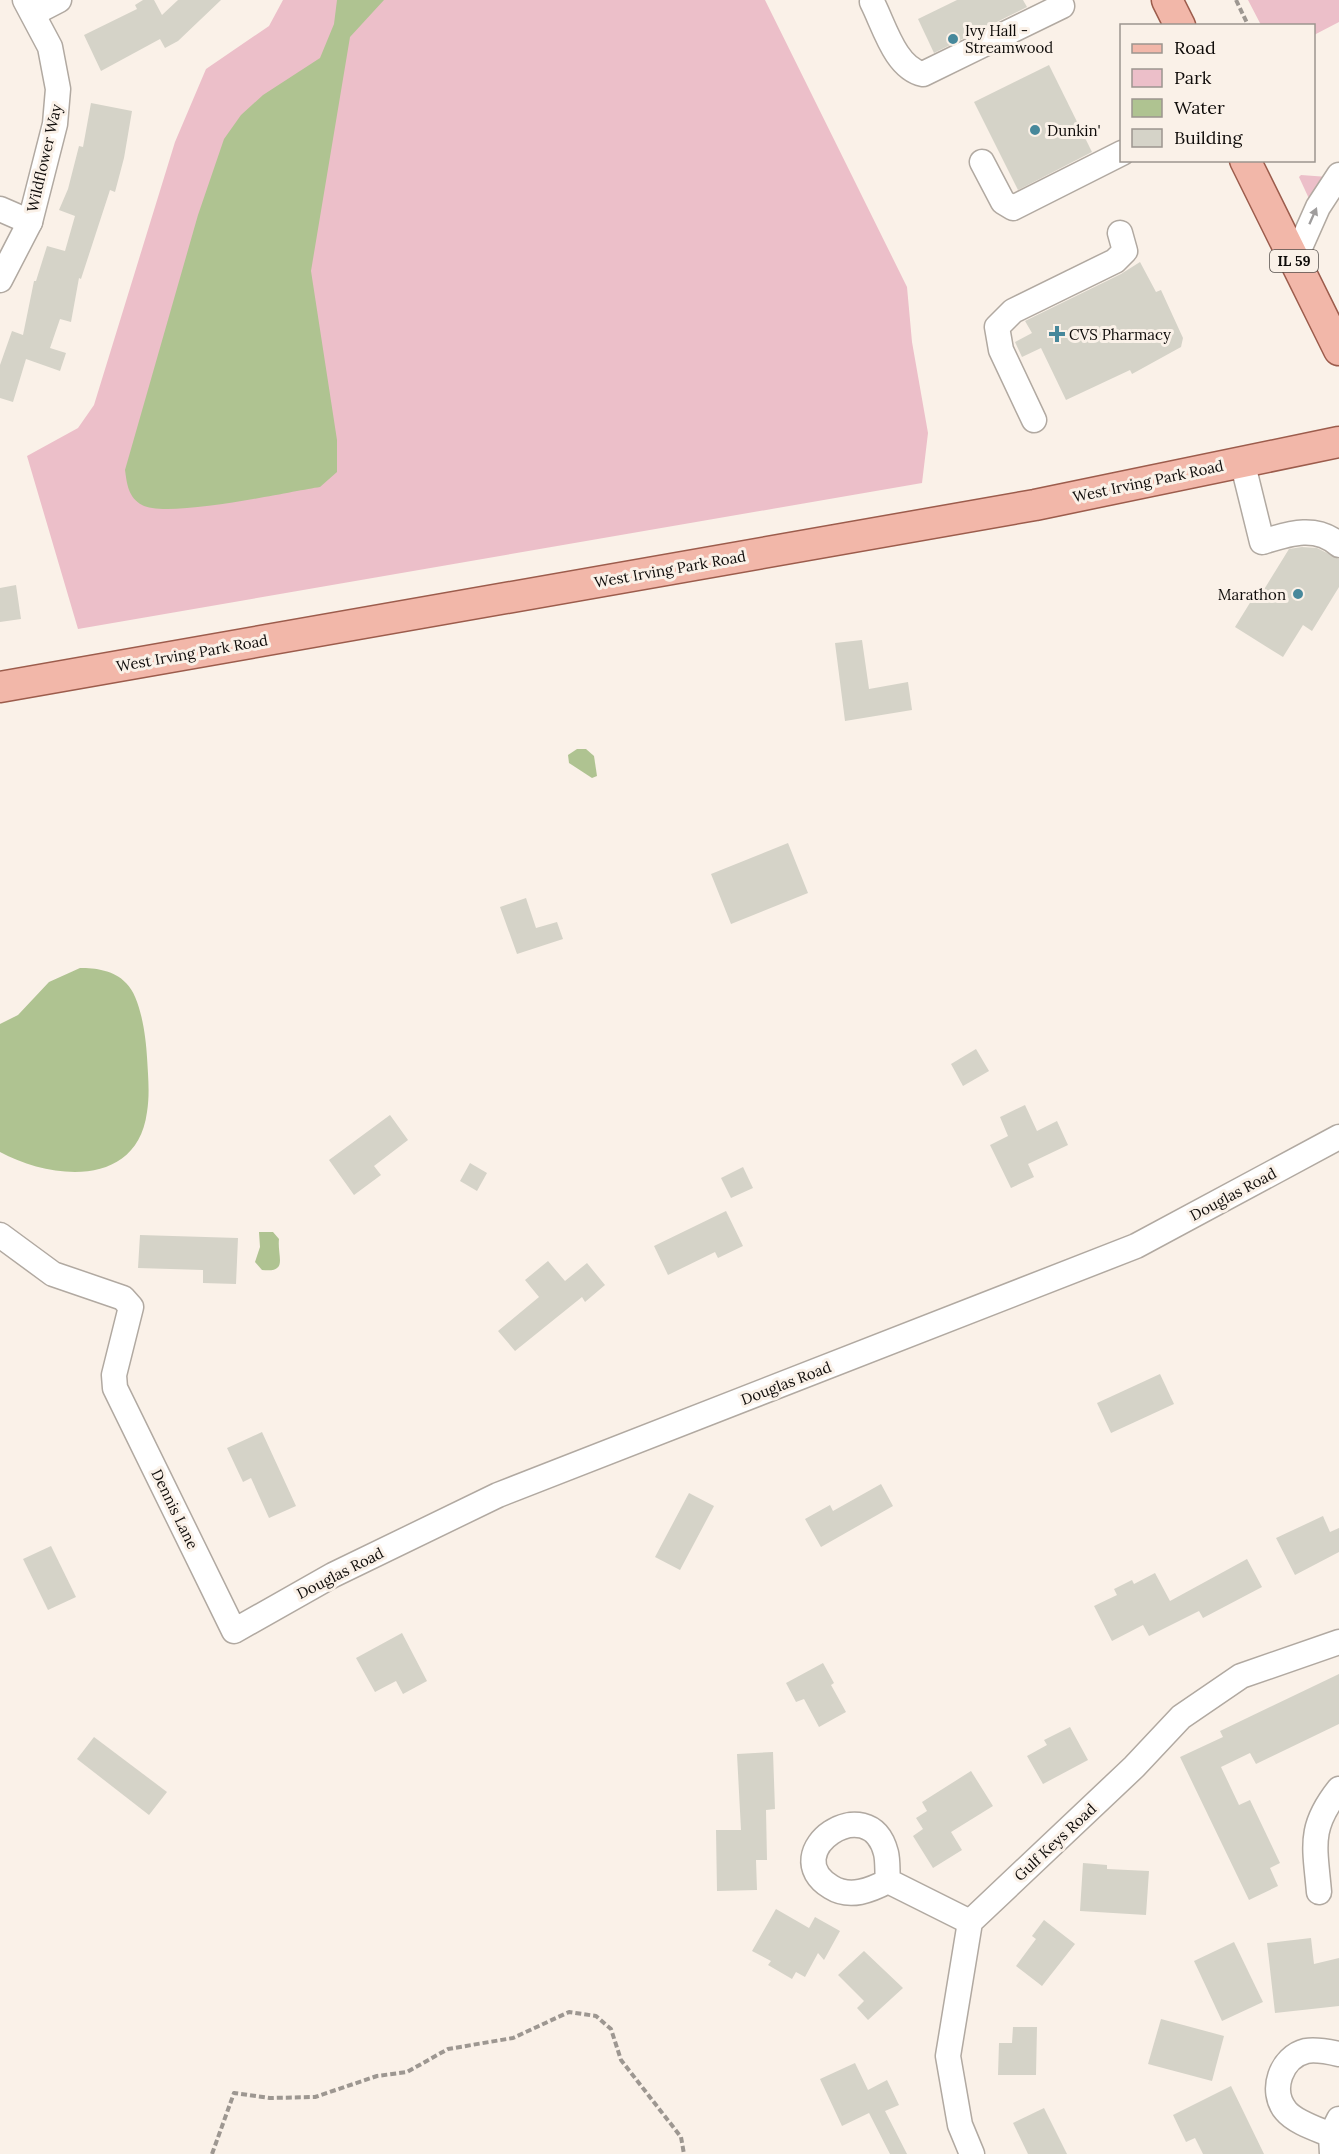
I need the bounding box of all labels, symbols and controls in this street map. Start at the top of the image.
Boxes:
place label: Ivy Hall - Streamwood [965,21,1053,57]
legend [1120,24,1315,162]
marker: Ivy Hall - Streamwood [946,32,960,46]
text: Road [1174,36,1216,59]
text: Park [1174,66,1212,89]
text: Water [1174,96,1225,119]
street label: Wildflower Way [22,102,66,214]
place label: Dunkin' [1047,121,1101,140]
marker: Dunkin' [1028,123,1042,137]
text: Building [1174,126,1244,149]
one-way arrow [1309,208,1318,225]
road number: IL 59 [1270,250,1318,272]
place label: CVS Pharmacy [1069,325,1171,344]
marker: CVS Pharmacy [1050,327,1064,341]
street label: West Irving Park Road [1071,456,1225,506]
street label: West Irving Park Road [593,546,747,592]
place label: Marathon [1218,585,1286,604]
marker: Marathon [1291,587,1305,601]
street label: West Irving Park Road [115,630,269,676]
street label: Douglas Road [1187,1163,1279,1225]
street label: Douglas Road [738,1357,834,1409]
street label: Dennis Lane [147,1466,203,1552]
street label: Douglas Road [293,1543,387,1603]
street label: Gulf Keys Road [1010,1799,1100,1885]

